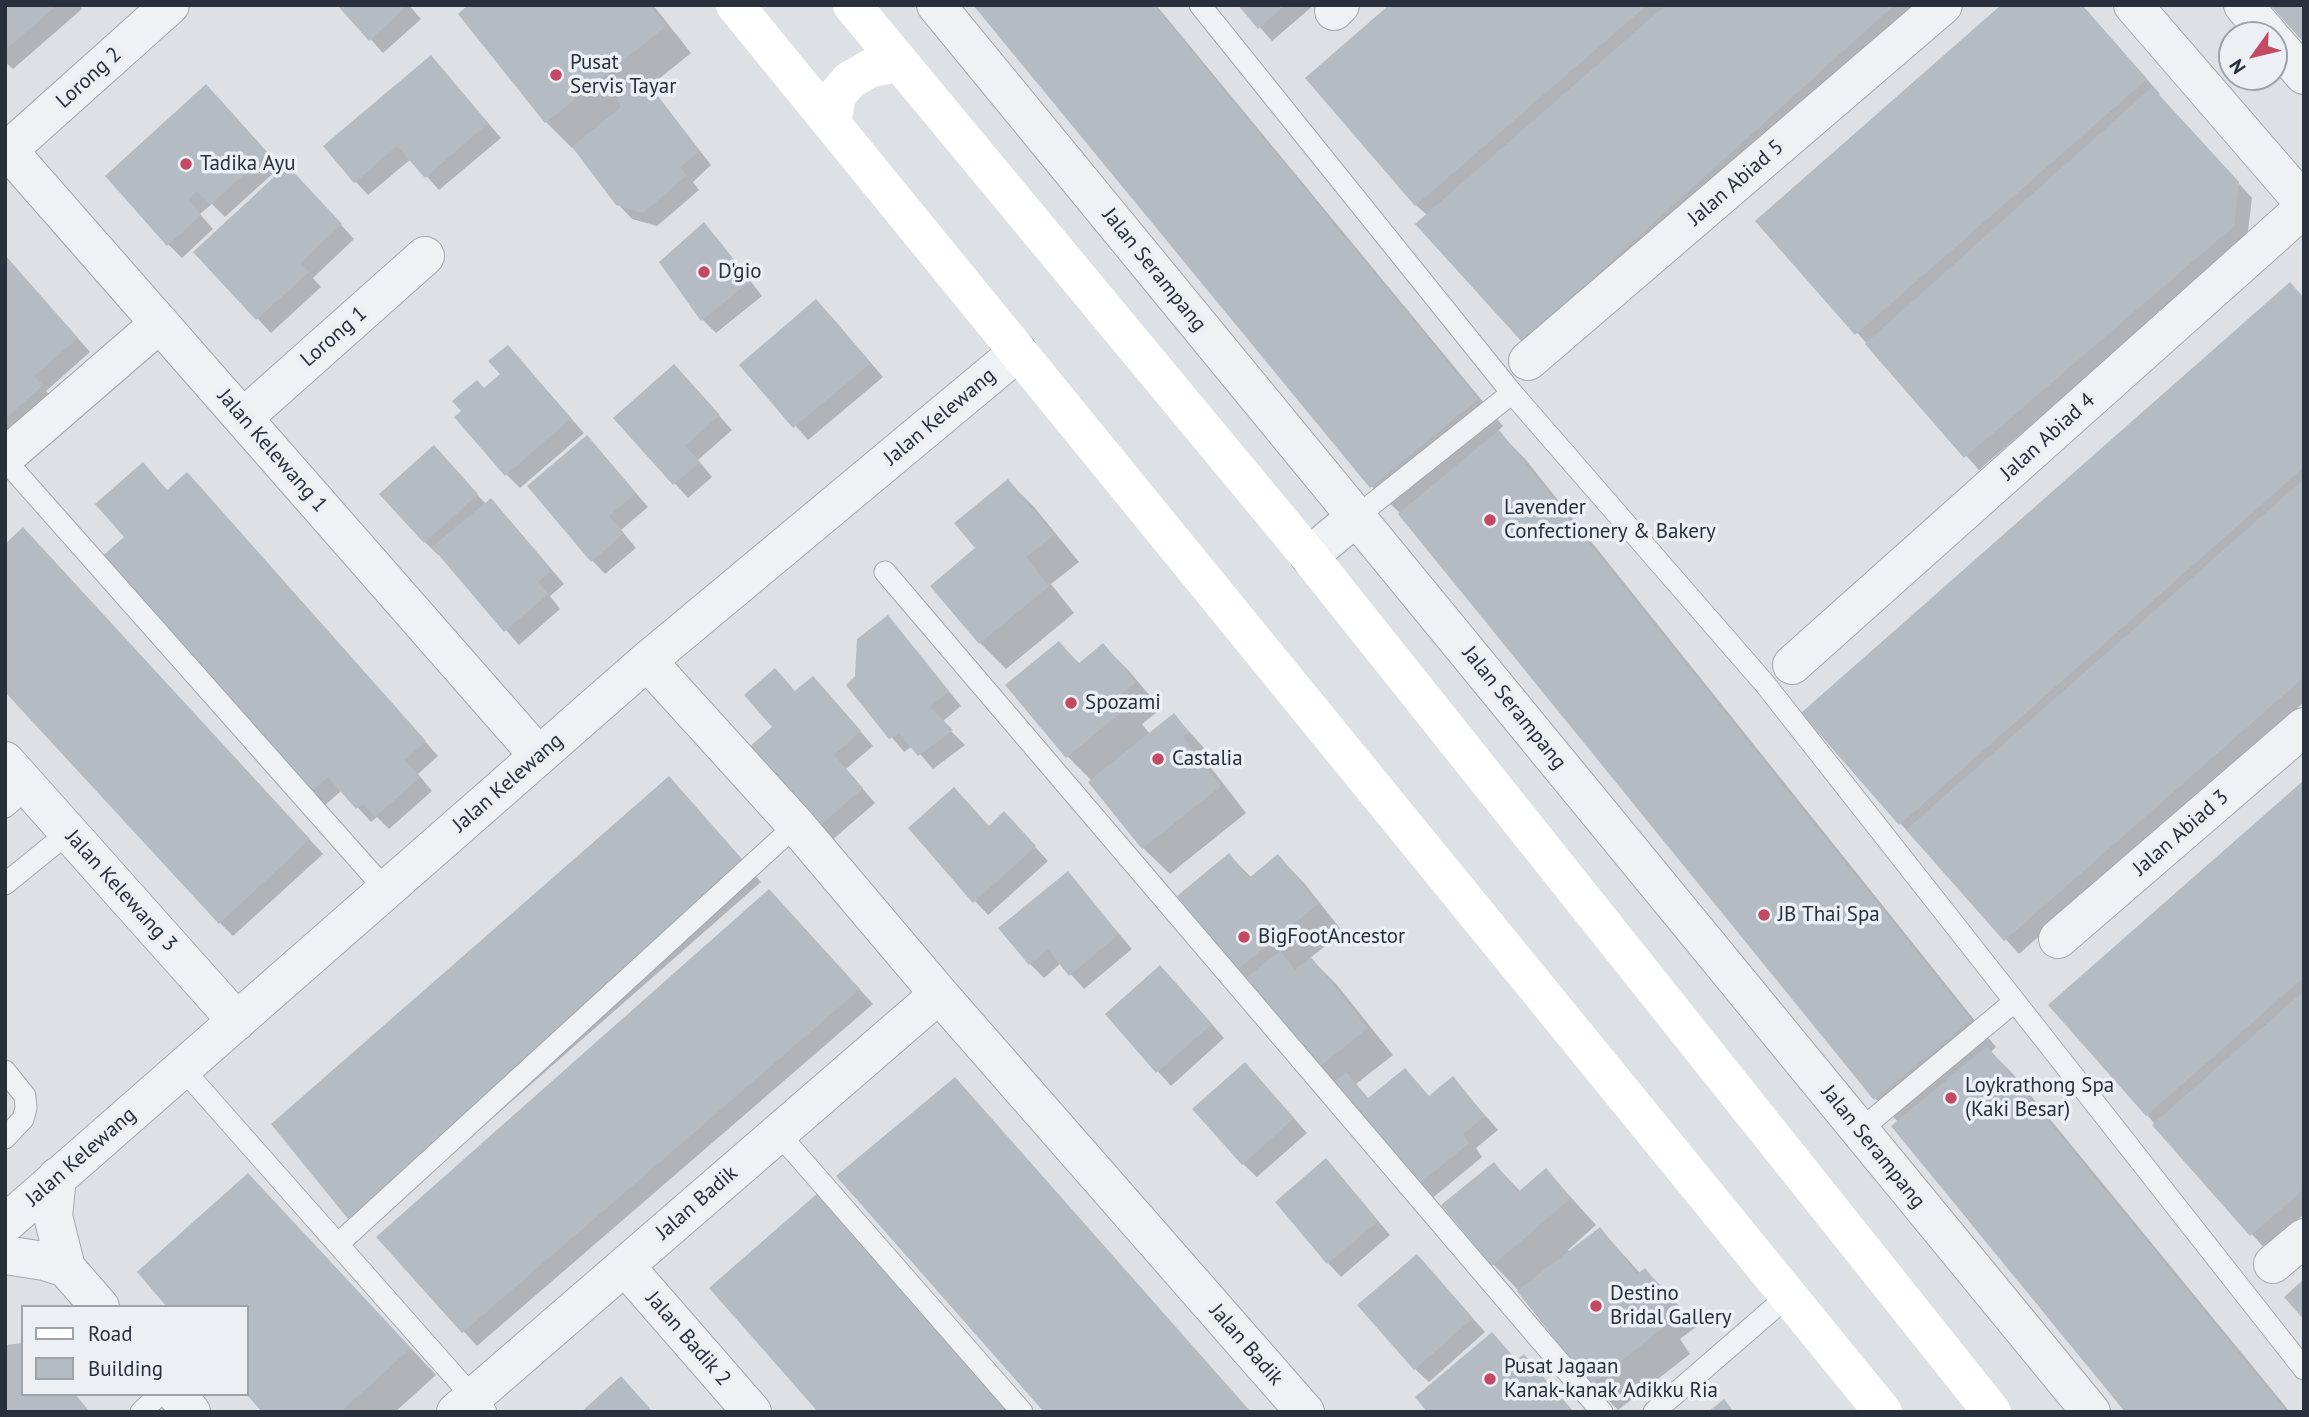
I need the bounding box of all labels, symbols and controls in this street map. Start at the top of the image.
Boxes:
north arrow [2218,21,2288,91]
street label: Lorong 2 [51,42,127,114]
place label: Pusat Servis Tayar [570,50,676,100]
text: N [2224,55,2251,79]
marker: Pusat Servis Tayar [548,67,564,83]
street label: Jalan Abiad 5 [1683,135,1789,231]
place label: Tadika Ayu [200,151,296,177]
marker: Tadika Ayu [178,156,194,172]
street label: Jalan Serampang [1097,203,1211,337]
place label: D'gio [718,259,762,285]
marker: D'gio [696,264,712,280]
street label: Lorong 1 [296,302,372,372]
street label: Jalan Kelewang [879,363,1001,471]
street label: Jalan Kelewang 1 [212,384,332,518]
street label: Jalan Abiad 4 [1996,388,2100,486]
place label: Lavender Confectionery & Bakery [1504,495,1716,545]
marker: Lavender Confectionery & Bakery [1482,512,1498,528]
street label: Jalan Serampang [1457,641,1571,775]
place label: Spozami [1085,690,1161,716]
marker: Spozami [1063,695,1079,711]
street label: Jalan Kelewang [448,728,568,838]
place label: Castalia [1172,746,1243,772]
marker: Castalia [1150,751,1166,767]
street label: Jalan Abiad 3 [2128,785,2234,881]
street label: Jalan Kelewang 3 [60,825,182,957]
place label: JB Thai Spa [1778,902,1880,928]
marker: JB Thai Spa [1756,907,1772,923]
place label: BigFootAncestor [1258,924,1405,950]
marker: BigFootAncestor [1236,929,1252,945]
place label: Loykrathong Spa (Kaki Besar) [1965,1073,2114,1123]
street label: Jalan Serampang [1816,1080,1930,1214]
marker: Loykrathong Spa (Kaki Besar) [1943,1090,1959,1106]
street label: Jalan Kelewang [21,1102,141,1212]
street label: Jalan Badik [651,1161,743,1245]
place label: Destino Bridal Gallery [1610,1281,1732,1331]
street label: Jalan Badik 2 [640,1287,736,1391]
marker: Destino Bridal Gallery [1588,1298,1604,1314]
street label: Jalan Badik [1204,1299,1288,1391]
legend [21,1305,248,1396]
text: Road [88,1320,132,1347]
place label: Pusat Jagaan Kanak-kanak Adikku Ria [1504,1354,1718,1404]
text: Building [88,1355,163,1382]
marker: Pusat Jagaan Kanak-kanak Adikku Ria [1482,1371,1498,1387]

